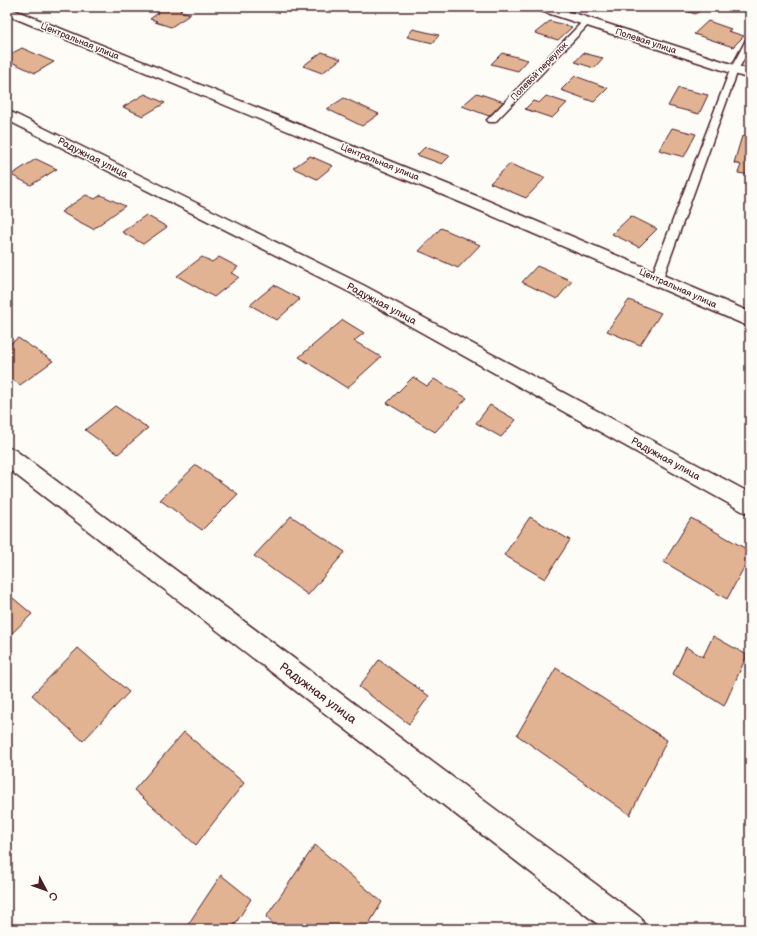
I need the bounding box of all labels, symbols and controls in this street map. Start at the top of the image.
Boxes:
street label: Центральная улица [39,21,121,63]
street label: Полевая улица [614,26,679,57]
street label: Полевой переулок [508,39,570,103]
street label: Радужная улица [55,135,130,181]
street label: Центральная улица [339,142,421,184]
street label: Центральная улица [637,266,719,311]
street label: Радужная улица [345,280,419,327]
street label: Радужная улица [629,435,702,483]
street label: Радужная улица [276,659,359,727]
north arrow [26,870,66,910]
text: С [46,889,61,904]

